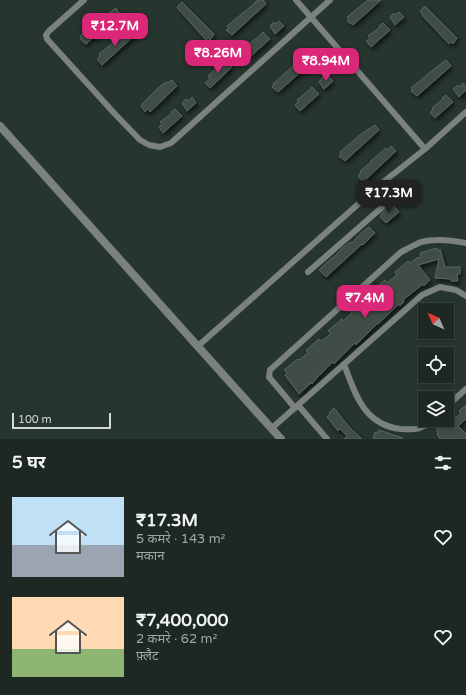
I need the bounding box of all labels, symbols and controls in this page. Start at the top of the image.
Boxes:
pin: ₹12.7M [82,13,148,47]
text: ₹12.7M [91,18,139,34]
pin: ₹8.26M [185,40,251,74]
text: ₹8.26M [194,45,242,61]
pin: ₹8.94M [293,48,359,82]
text: ₹8.94M [302,53,350,69]
pin: ₹17.3M [356,180,422,214]
text: ₹17.3M [365,185,413,201]
pin: ₹7.4M [337,285,393,319]
text: ₹7.4M [346,290,384,306]
north arrow [418,303,454,339]
map controls [418,303,454,427]
button: locate [418,347,454,383]
button: layers [418,391,454,427]
scale bar [12,411,111,430]
text: 100 m [18,413,52,426]
text: 5 घर [12,452,46,473]
icon: filters [432,452,454,474]
text: ₹17.3M [136,510,198,531]
icon: home [44,513,92,561]
icon: heart [432,526,454,548]
text: 5 कमरे · 143 m² [136,531,225,547]
text: मकान [136,548,164,564]
text: ₹7,400,000 [136,610,228,631]
icon: home [44,613,92,661]
icon: heart [432,626,454,648]
text: 2 कमरे · 62 m² [136,631,217,647]
text: फ़्लैट [136,648,159,664]

